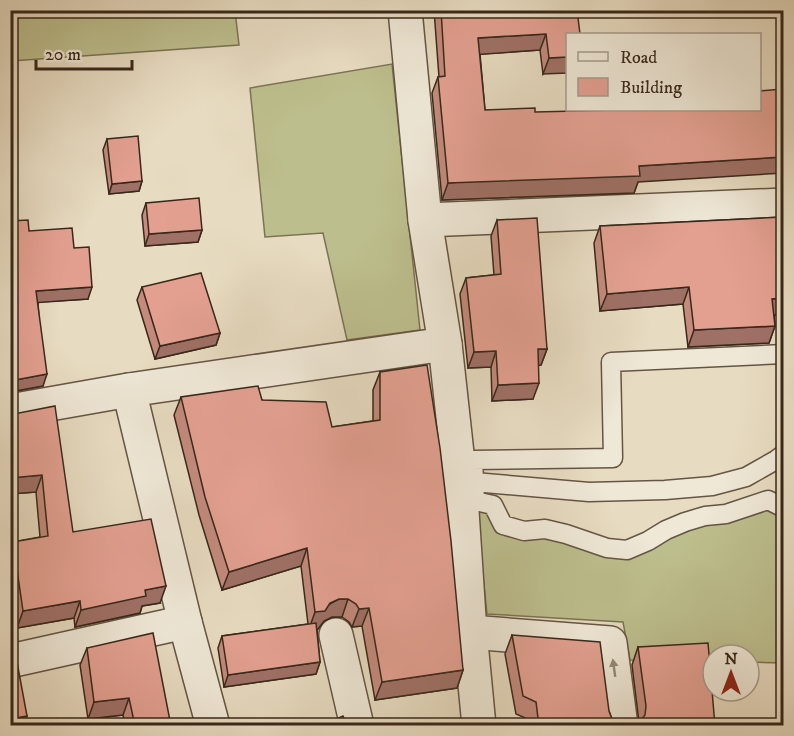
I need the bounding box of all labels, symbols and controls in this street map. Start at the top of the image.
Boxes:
scale bar [36,33,132,71]
legend [566,33,761,111]
text: 20 m [45,44,81,66]
text: Road [620,47,657,69]
text: Building [620,77,682,99]
north arrow [701,643,761,703]
text: N [724,649,738,669]
one-way arrow [609,658,618,677]

